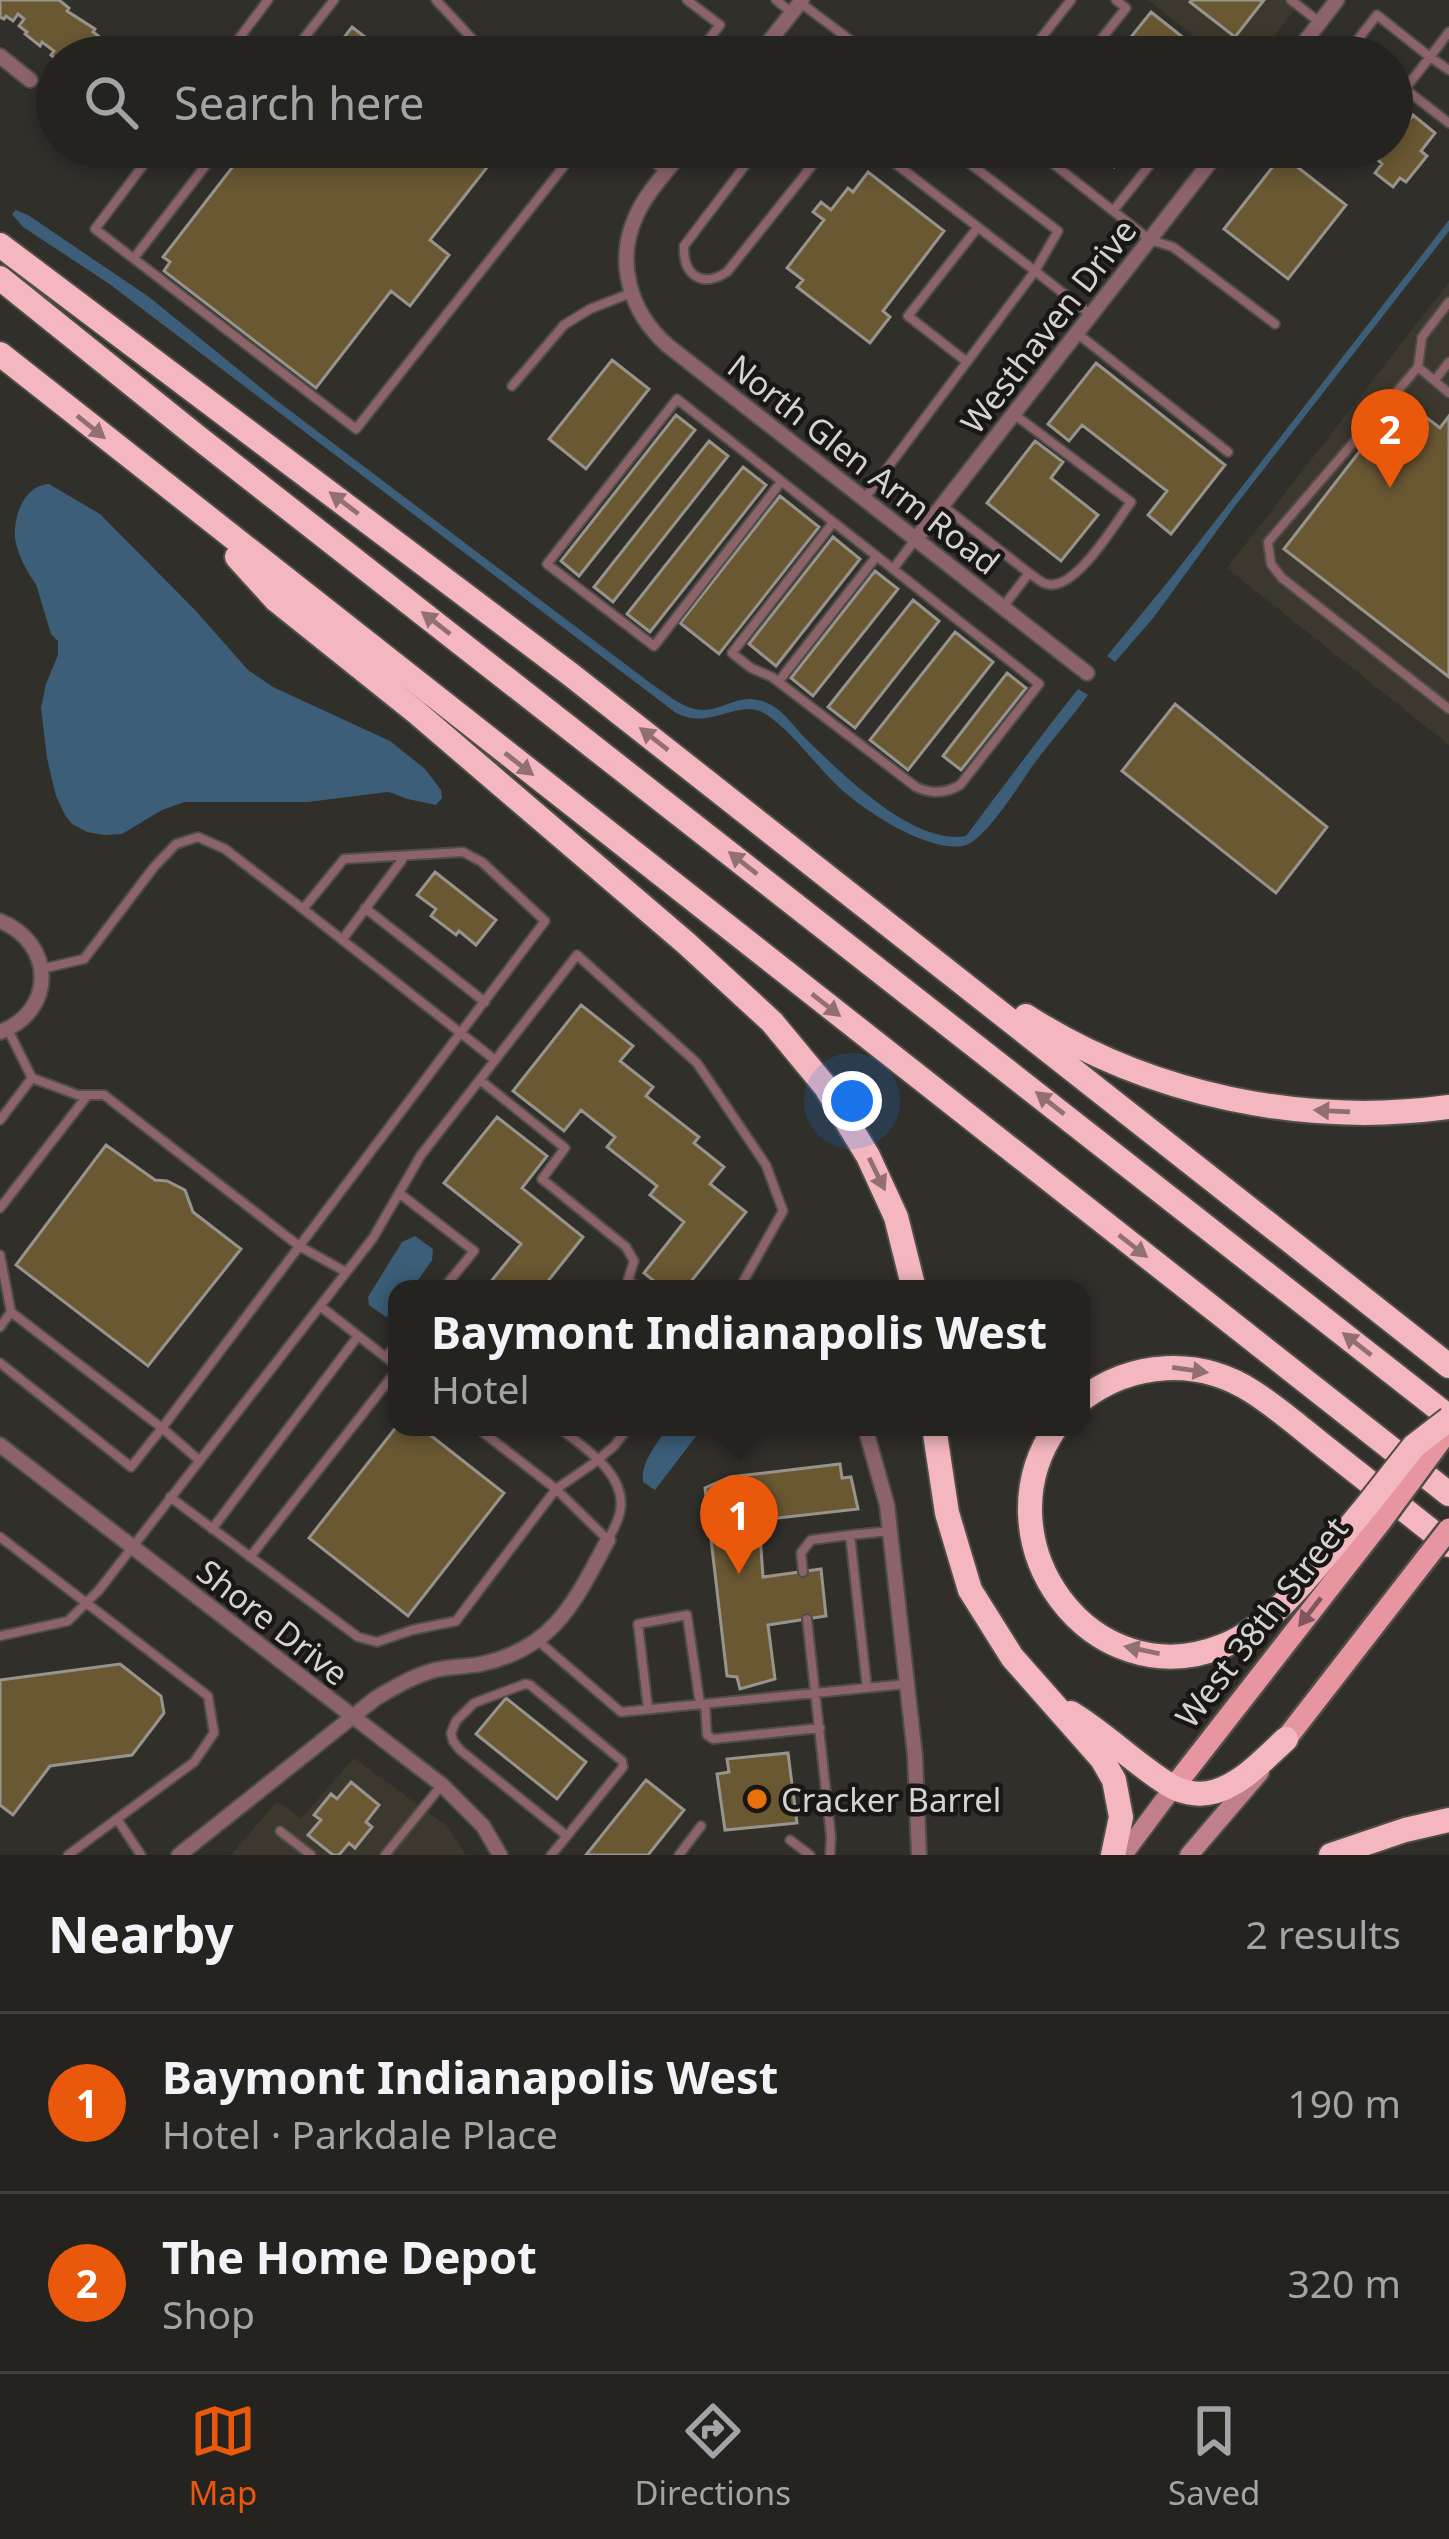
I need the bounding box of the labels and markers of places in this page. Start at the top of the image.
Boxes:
pin: 2 [1351,389,1429,488]
pin: 1 [700,1475,778,1574]
place label: Cracker Barrel [781,1777,1001,1822]
marker: Cracker Barrel [744,1786,770,1812]

